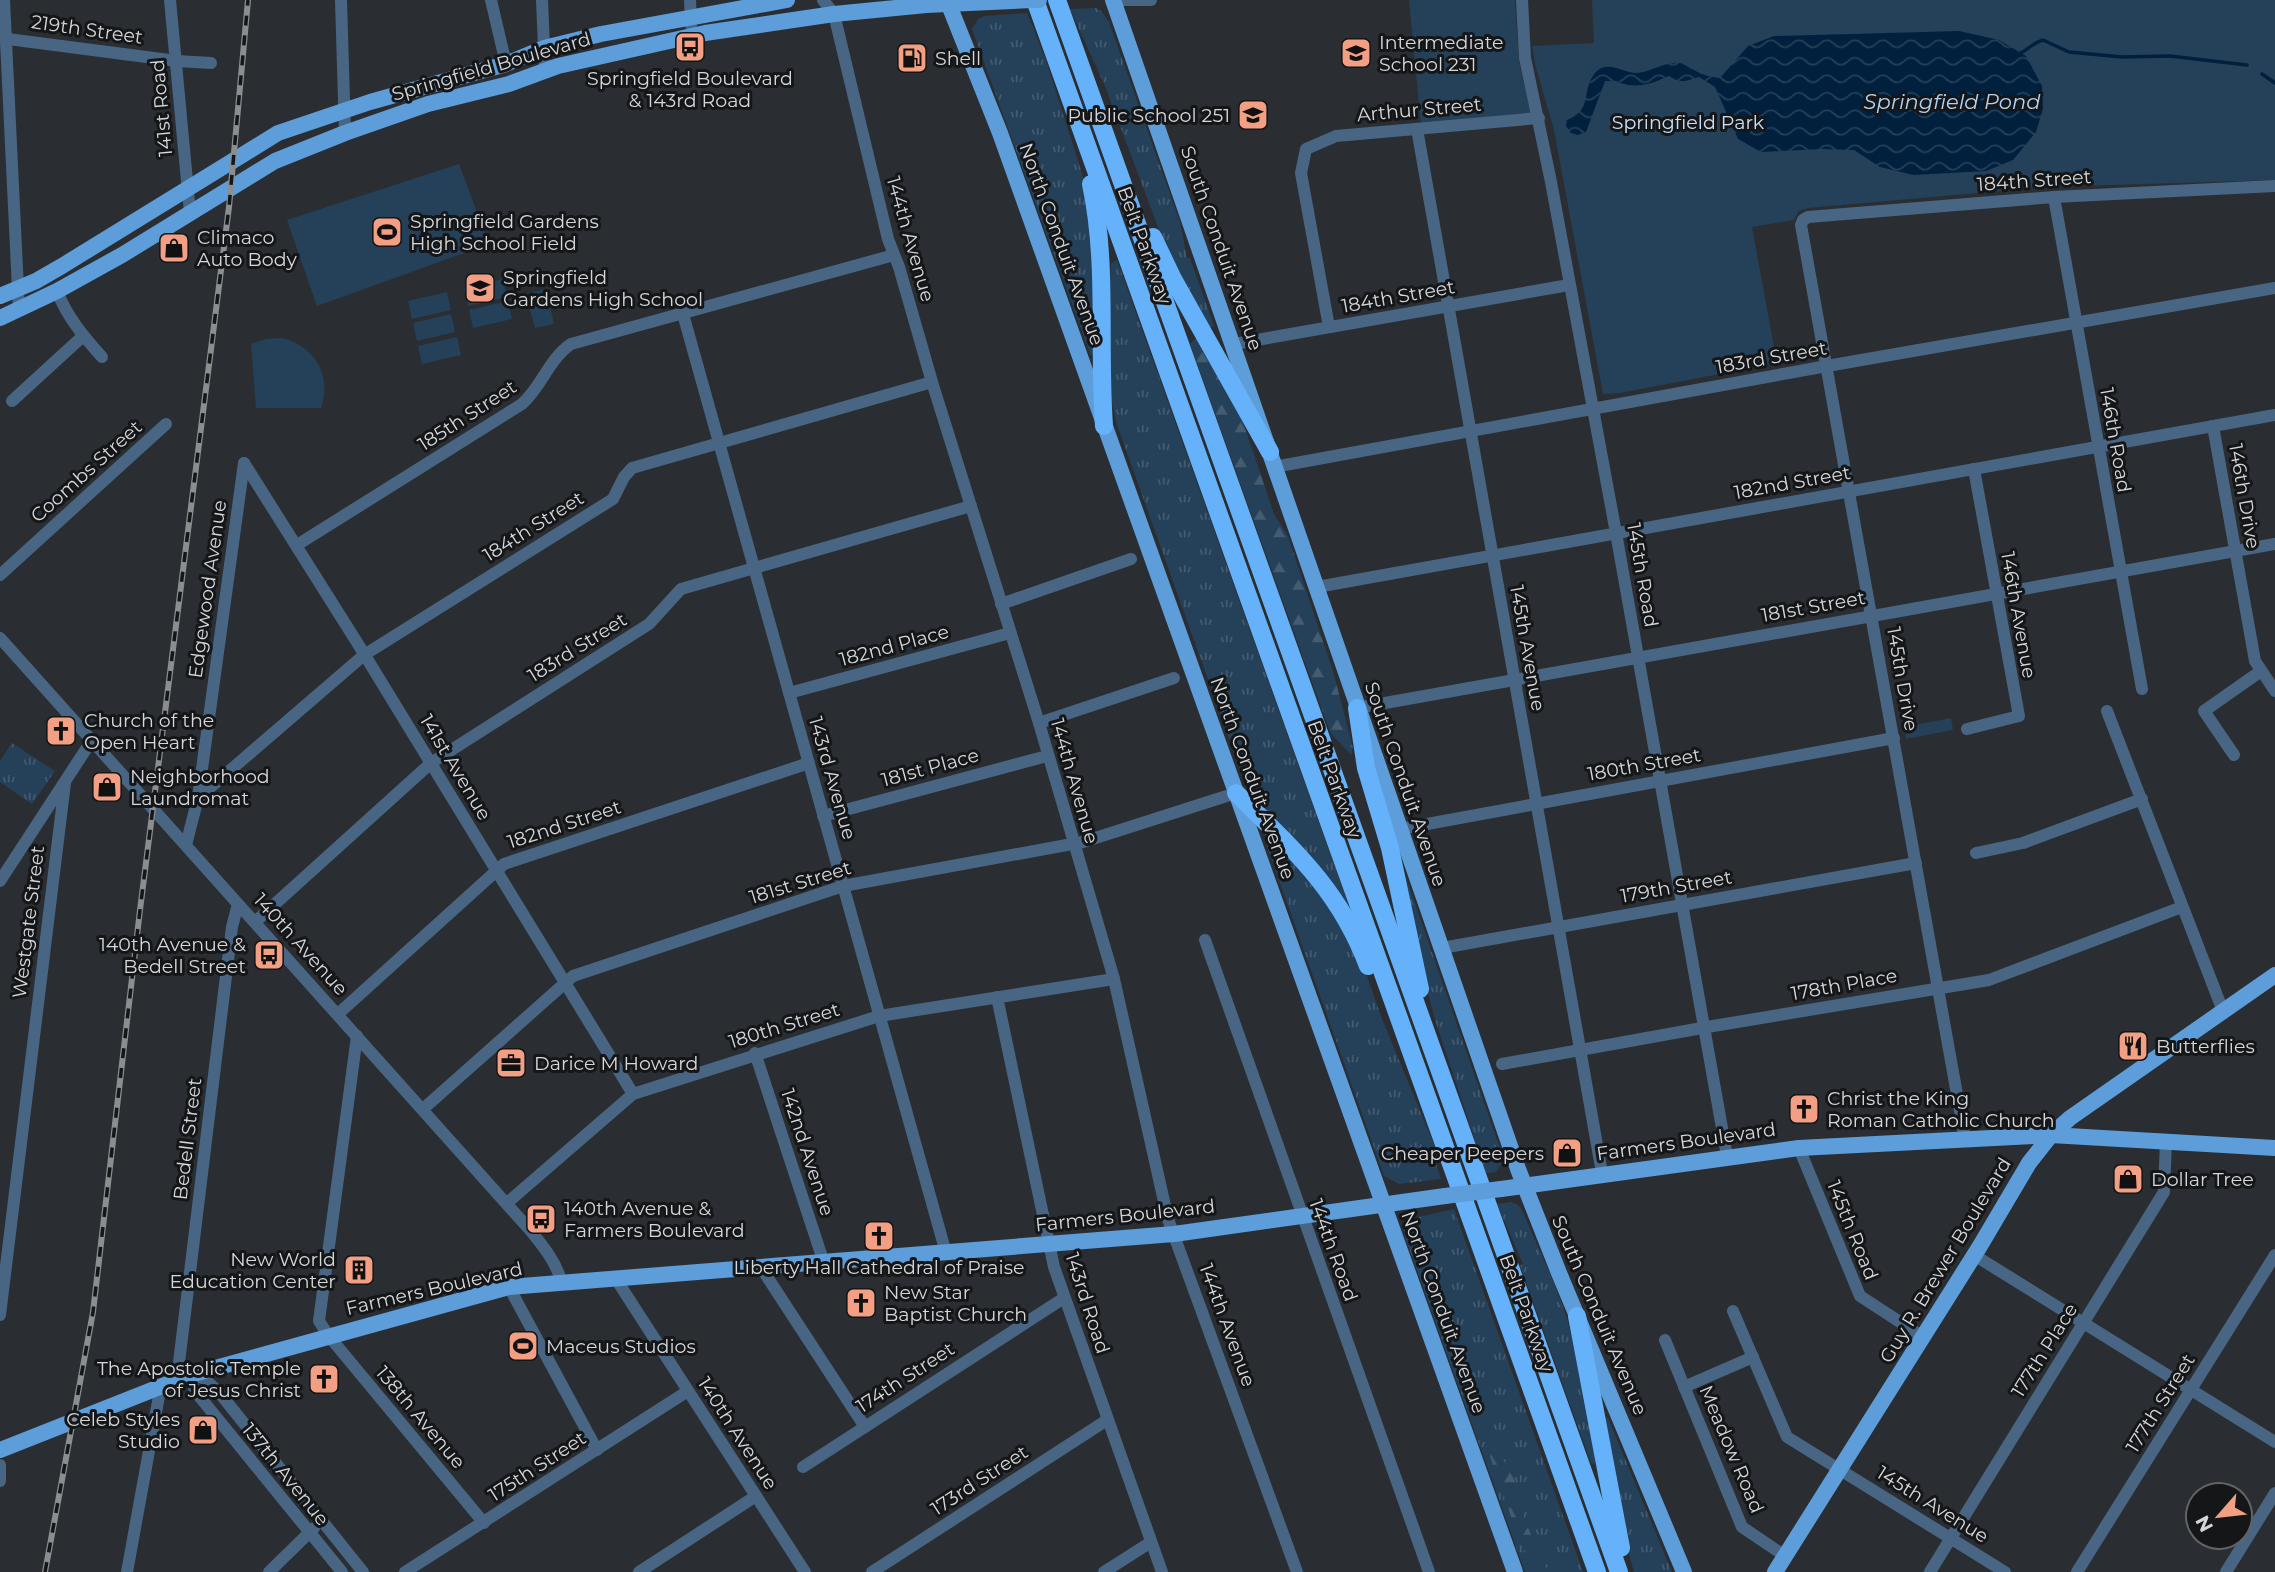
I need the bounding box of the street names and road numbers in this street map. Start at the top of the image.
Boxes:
street label: 219th Street [30,10,144,49]
street label: Springfield Boulevard [389,27,593,106]
street label: 141st Road [146,58,177,157]
street label: Arthur Street [1356,93,1483,126]
street label: North Conduit Avenue [1014,140,1109,348]
street label: South Conduit Avenue [1176,143,1267,353]
street label: 184th Street [1976,165,2092,196]
street label: 144th Avenue [882,174,939,304]
street label: Belt Parkway [1113,183,1177,308]
street label: 184th Street [1340,275,1457,318]
street label: 183rd Street [1714,336,1829,379]
street label: 185th Street [414,375,521,456]
street label: 146th Road [2095,386,2136,494]
street label: Coombs Street [26,415,147,527]
street label: 146th Drive [2224,442,2265,550]
street label: 182nd Street [1732,461,1852,504]
street label: 184th Street [479,486,588,567]
street label: Edgewood Avenue [184,499,231,680]
street label: 145th Road [1622,521,1663,629]
street label: 146th Avenue [1996,550,2041,680]
street label: 145th Avenue [1505,583,1550,713]
street label: 181st Street [1759,586,1867,627]
street label: 183rd Street [524,608,631,687]
street label: 182nd Place [837,620,951,671]
street label: 145th Drive [1882,625,1923,733]
street label: North Conduit Avenue [1205,674,1300,882]
street label: South Conduit Avenue [1360,679,1451,889]
street label: 141st Avenue [415,710,496,824]
street label: 143rd Avenue [804,714,861,842]
street label: 144th Avenue [1046,716,1103,846]
street label: Belt Parkway [1303,717,1367,842]
street label: 181st Place [879,743,981,792]
street label: 180th Street [1586,743,1703,786]
street label: 182nd Street [505,795,624,854]
street label: Westgate Street [8,844,49,1000]
street label: 181st Street [746,856,854,909]
street label: 179th Street [1619,865,1734,908]
street label: 140th Avenue [249,889,352,1000]
street label: 178th Place [1789,964,1899,1005]
street label: 180th Street [726,998,843,1053]
street label: Bedell Street [169,1076,206,1201]
street label: 142nd Avenue [776,1086,839,1219]
street label: Farmers Boulevard [1595,1118,1777,1165]
street label: Guy R. Brewer Boulevard [1875,1153,2016,1367]
street label: 145th Road [1822,1177,1883,1283]
street label: Farmers Boulevard [1034,1195,1216,1236]
street label: 144th Road [1304,1196,1363,1304]
street label: North Conduit Avenue [1396,1208,1491,1416]
street label: South Conduit Avenue [1547,1212,1652,1419]
street label: 143rd Road [1060,1250,1115,1357]
street label: Belt Parkway [1495,1251,1559,1376]
street label: Farmers Boulevard [344,1257,525,1320]
street label: 144th Avenue [1195,1261,1260,1390]
street label: 177th Place [2006,1299,2082,1402]
street label: 174th Street [852,1337,959,1418]
street label: 177th Street [2121,1349,2200,1457]
street label: 138th Avenue [371,1361,470,1473]
street label: 140th Avenue [693,1373,782,1494]
street label: Meadow Road [1694,1382,1769,1516]
street label: 137th Avenue [237,1418,334,1530]
street label: 175th Street [484,1426,590,1506]
street label: 173rd Street [926,1440,1032,1520]
street label: 145th Avenue [1873,1461,1993,1548]

